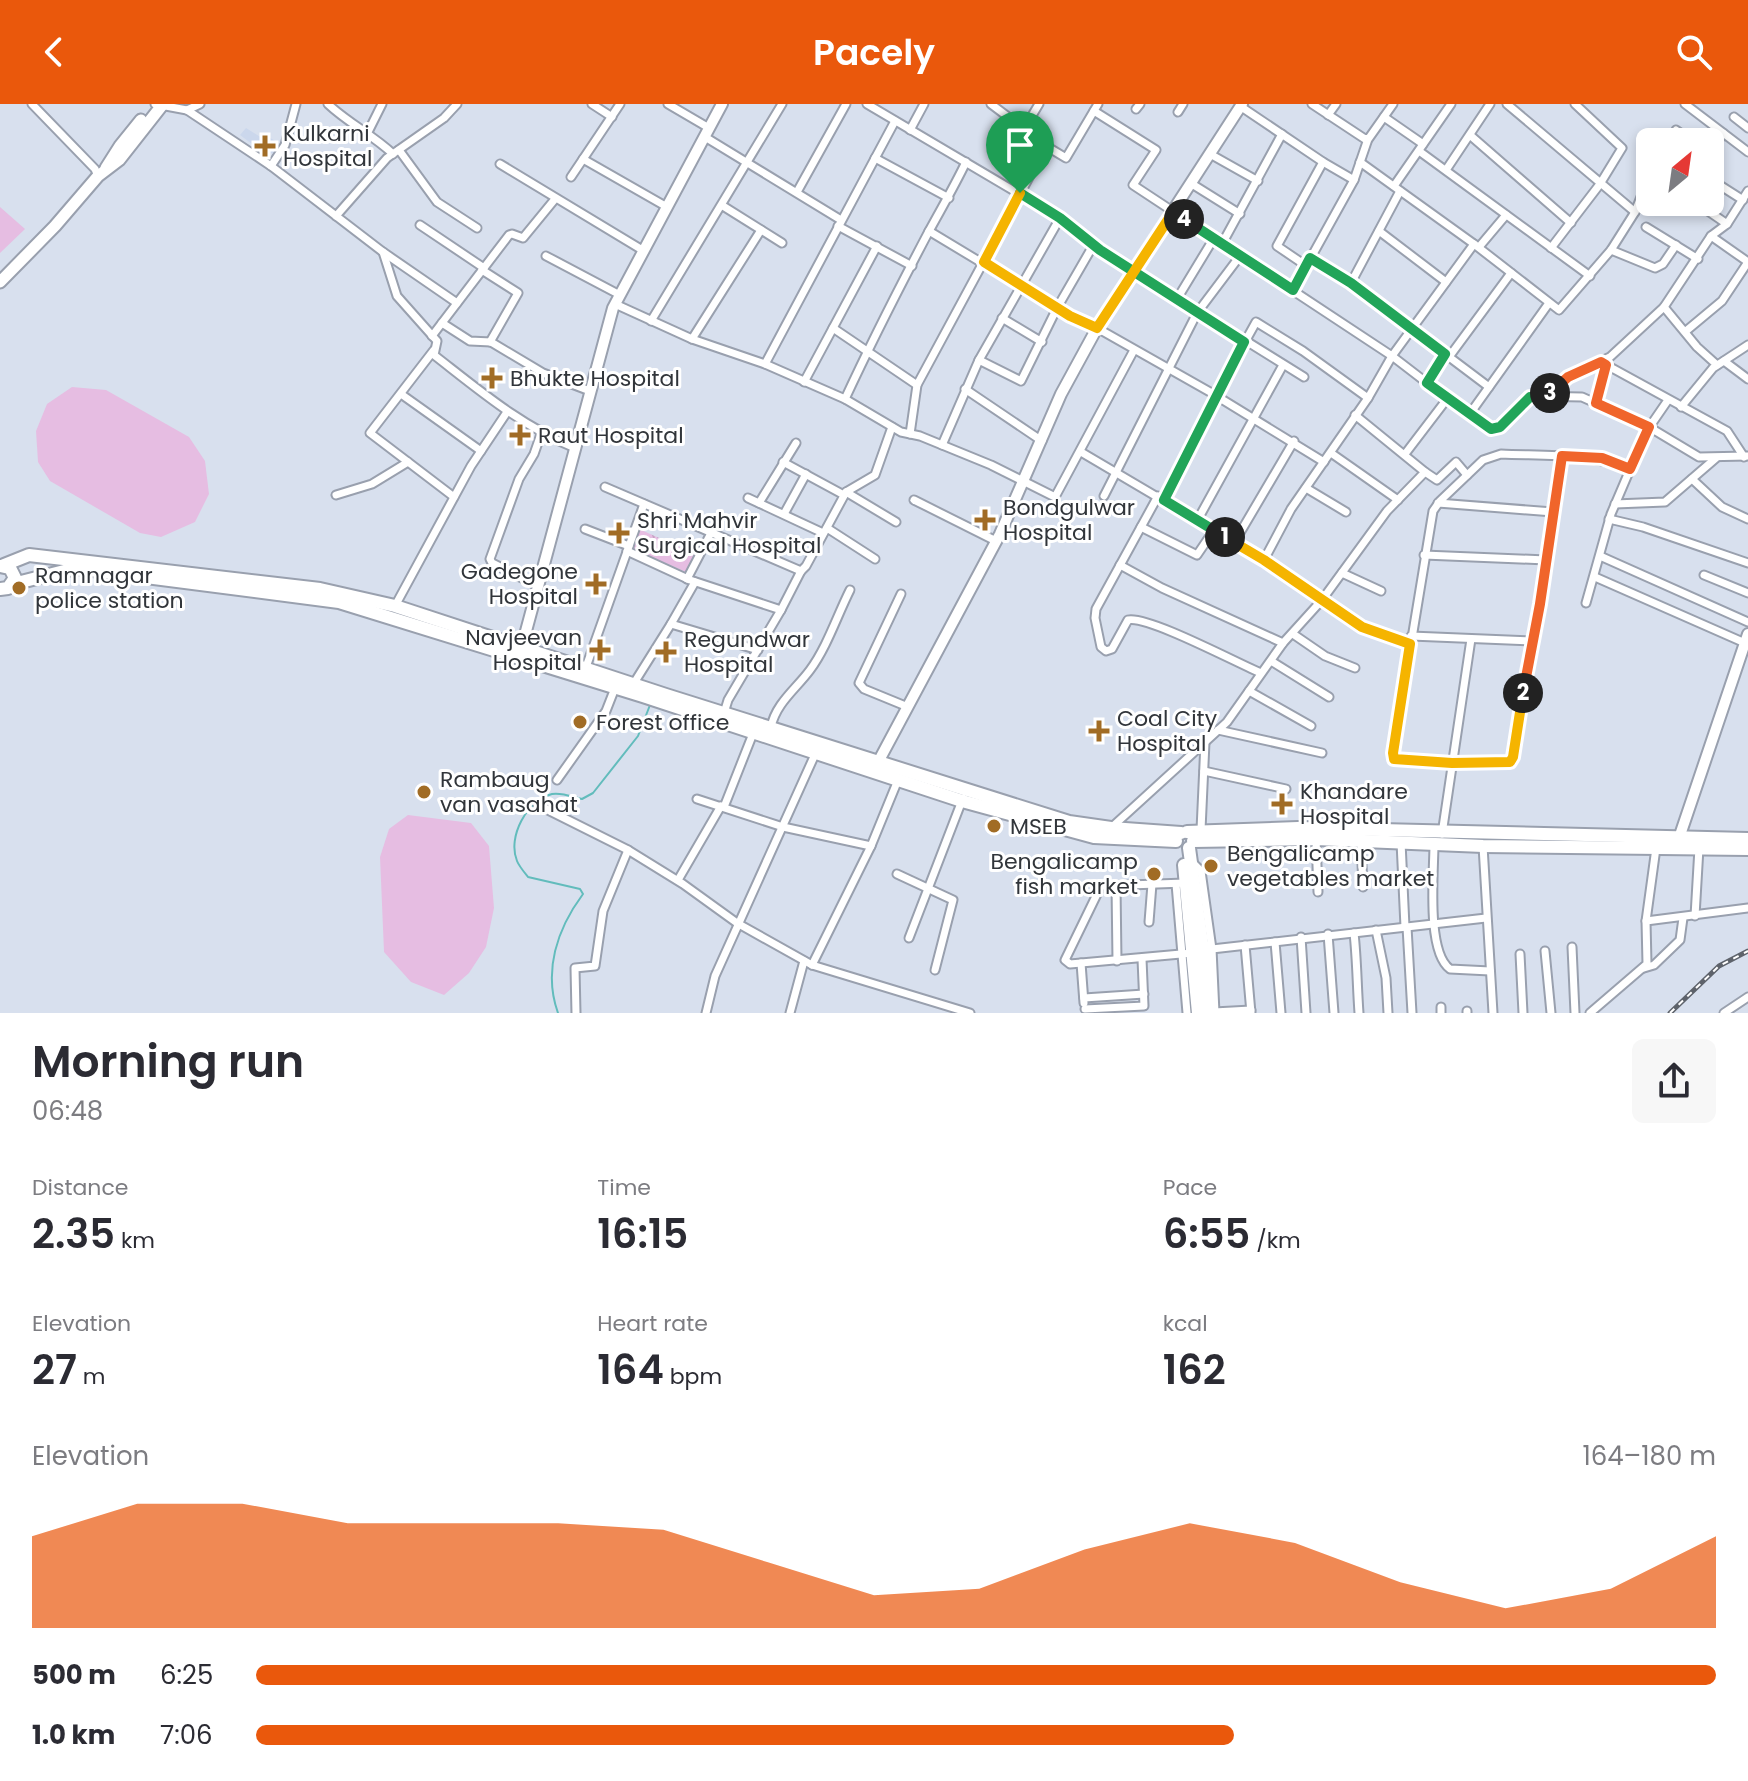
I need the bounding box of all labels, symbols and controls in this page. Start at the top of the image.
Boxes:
text: Pacely [813,27,935,78]
icon: back [32,30,76,74]
icon: search [1672,30,1716,74]
pin [986,111,1054,193]
place label: Kulkarni Hospital [283,118,372,174]
icon: arrive [998,123,1042,167]
north arrow [1636,128,1724,216]
map controls [1636,128,1724,216]
marker: Kulkarni Hospital [254,135,276,157]
pin: 4 [1164,199,1204,239]
text: 4 [1177,203,1191,234]
place label: Bhukte Hospital [510,363,680,394]
marker: Bhukte Hospital [481,367,503,389]
pin: 3 [1530,373,1570,413]
text: 3 [1543,377,1557,408]
place label: Raut Hospital [538,420,684,451]
marker: Raut Hospital [509,424,531,446]
place label: Bondgulwar Hospital [1003,492,1135,548]
place label: Shri Mahvir Surgical Hospital [637,505,821,561]
marker: Bondgulwar Hospital [974,509,996,531]
pin: 1 [1205,517,1245,557]
text: 1 [1221,521,1229,552]
marker: Shri Mahvir Surgical Hospital [608,522,630,544]
place label: Gadegone Hospital [461,556,578,612]
place label: Ramnagar police station [35,560,184,616]
marker: Gadegone Hospital [585,573,607,595]
marker: Ramnagar police station [10,579,28,597]
place label: Navjeevan Hospital [465,622,582,678]
place label: Regundwar Hospital [684,624,810,680]
marker: Navjeevan Hospital [589,639,611,661]
marker: Regundwar Hospital [655,641,677,663]
pin: 2 [1503,673,1543,713]
text: 2 [1517,677,1529,708]
place label: Coal City Hospital [1117,703,1218,759]
place label: Forest office [596,707,729,738]
marker: Forest office [571,713,589,731]
marker: Coal City Hospital [1088,720,1110,742]
place label: Rambaug van vasahat [440,764,578,820]
place label: Khandare Hospital [1300,776,1408,832]
marker: Rambaug van vasahat [415,783,433,801]
marker: Khandare Hospital [1271,793,1293,815]
place label: MSEB [1010,811,1067,842]
marker: MSEB [985,817,1003,835]
place label: Bengalicamp vegetables market [1227,838,1434,894]
place label: Bengalicamp fish market [990,846,1138,902]
marker: Bengalicamp vegetables market [1202,857,1220,875]
marker: Bengalicamp fish market [1145,865,1163,883]
text: Morning run [32,1031,304,1092]
button: share [1632,1039,1716,1123]
text: 06:48 [32,1093,103,1129]
text: Distance [32,1172,128,1203]
text: Time [597,1172,651,1203]
text: Pace [1163,1172,1217,1203]
text: 2.35 [32,1206,115,1262]
text: 16:15 [597,1206,688,1262]
text: 6:55 [1163,1206,1250,1262]
text: km [115,1225,155,1256]
text: /km [1250,1225,1301,1256]
text: Elevation [32,1308,131,1339]
text: Heart rate [597,1308,708,1339]
text: kcal [1163,1308,1208,1339]
text: 27 [32,1342,77,1398]
text: 164 [597,1342,664,1398]
text: 162 [1163,1342,1226,1398]
text: m [77,1361,105,1392]
text: bpm [664,1361,722,1392]
text: Elevation [32,1438,149,1474]
text: 164–180 m [1582,1438,1716,1474]
text: 500 m [32,1657,116,1693]
text: 6:25 [160,1657,213,1693]
text: 1.0 km [32,1717,115,1753]
text: 7:06 [160,1717,213,1753]

